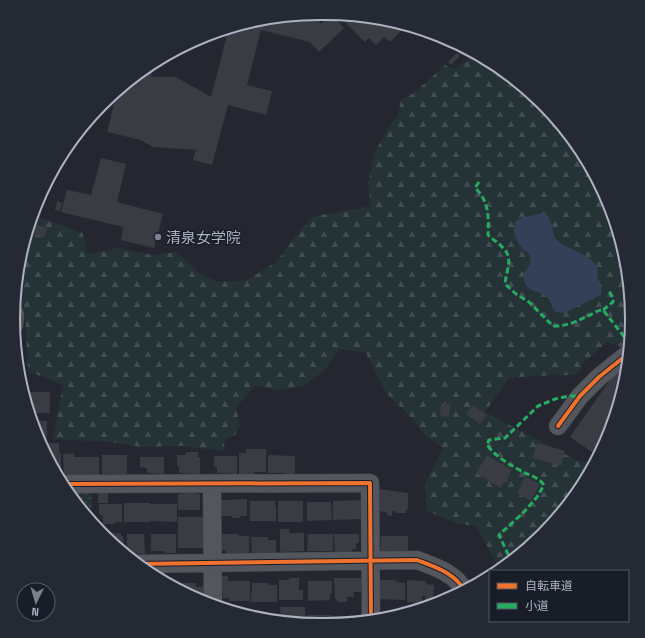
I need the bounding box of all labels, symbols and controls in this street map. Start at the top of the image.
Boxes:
place label: 清泉女学院 [166,228,241,247]
marker: 清泉女学院 [153,232,163,242]
legend [489,570,629,622]
text: 自転車道 [525,578,573,594]
north arrow [16,582,56,622]
text: 小道 [525,598,549,614]
text: N [31,605,39,619]

